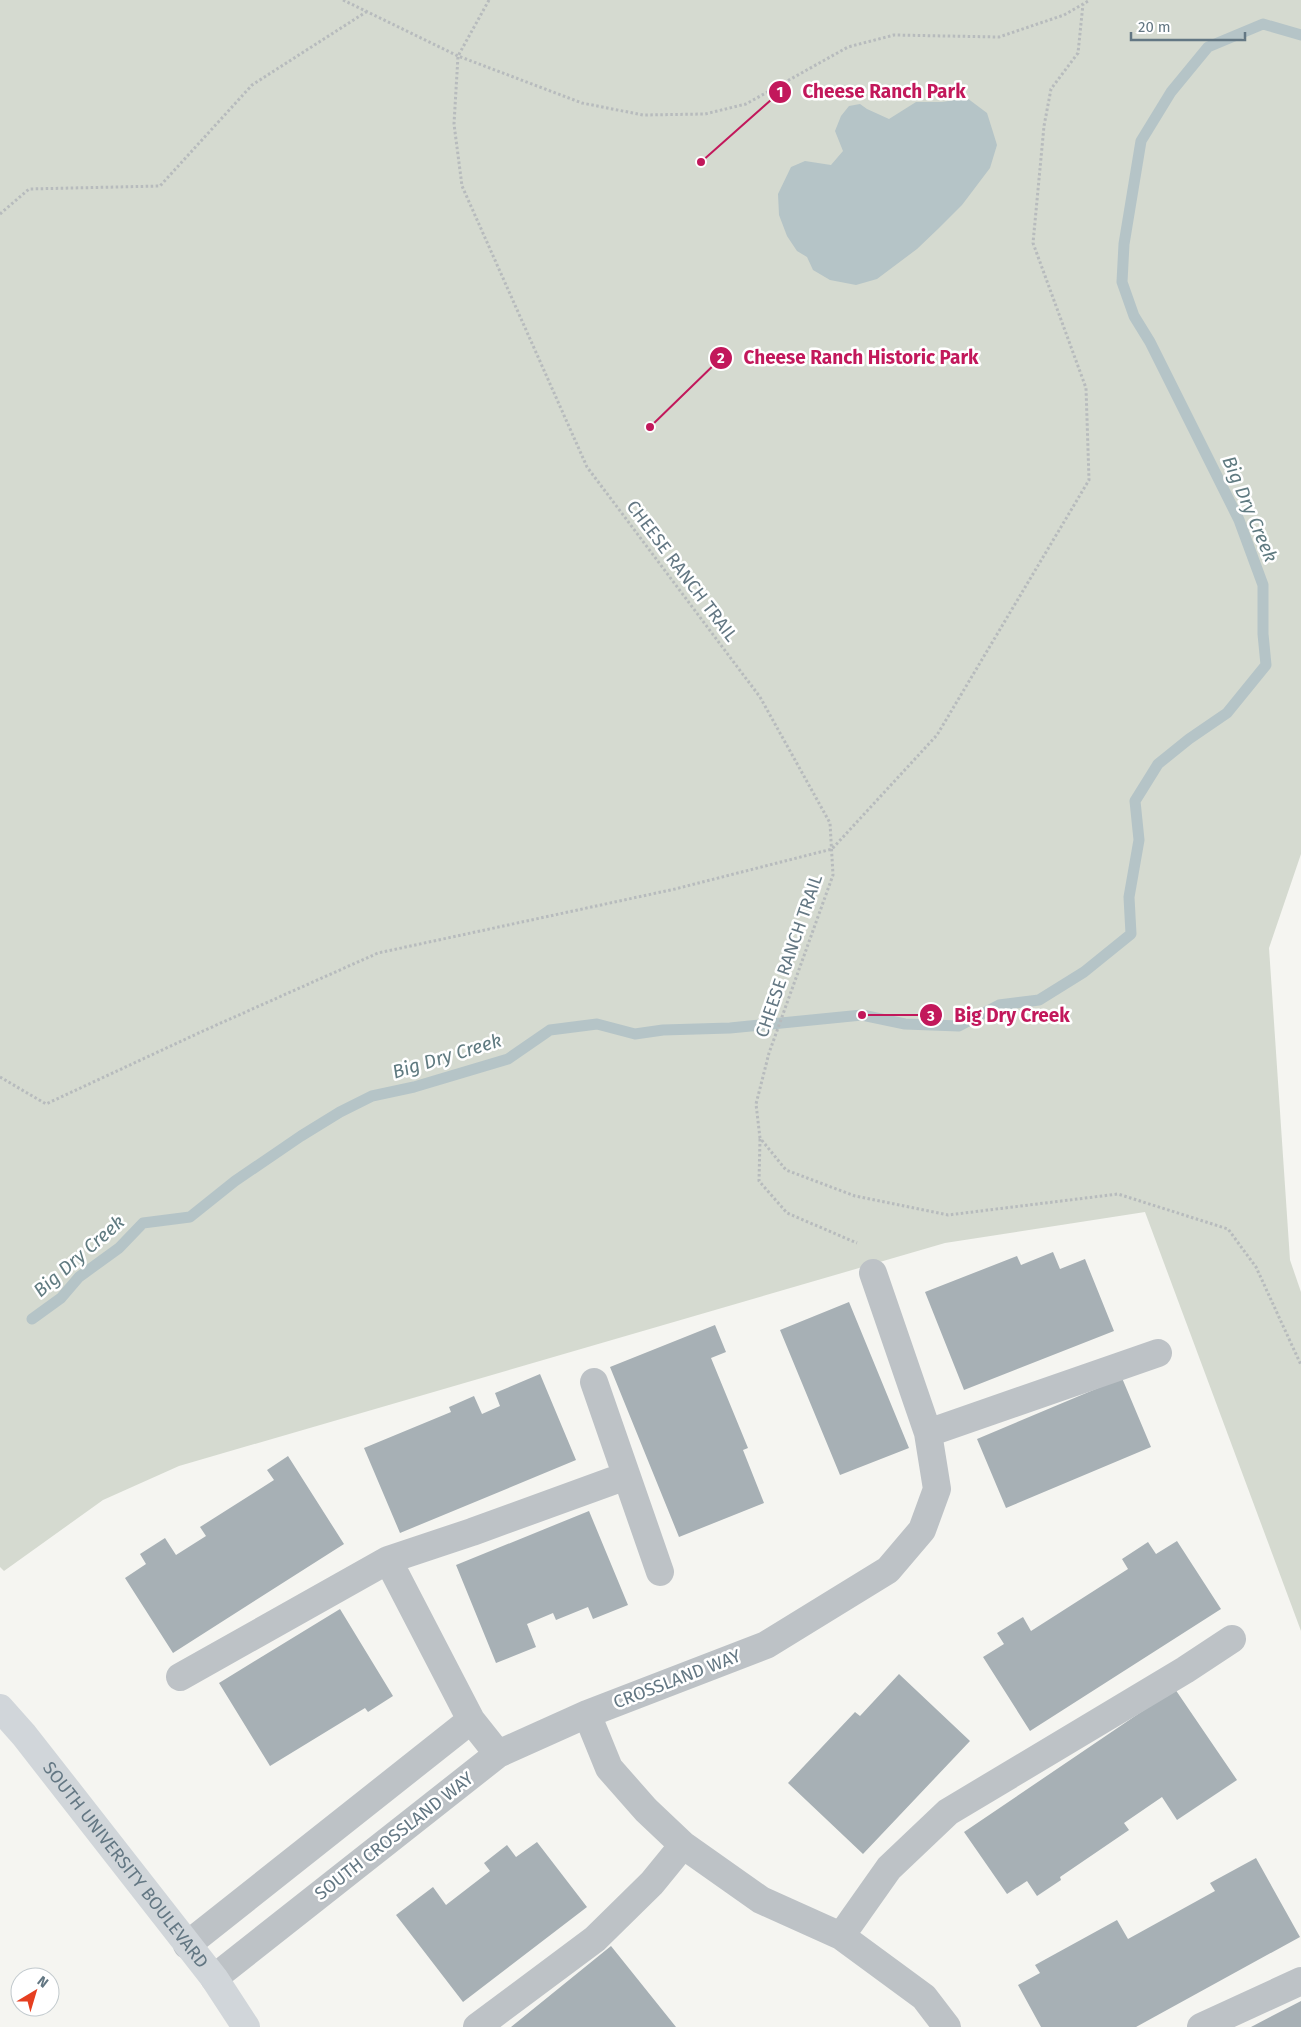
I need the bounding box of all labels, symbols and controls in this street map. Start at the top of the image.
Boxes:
scale bar [1131,10,1245,42]
text: 20 m [1138,18,1171,36]
callout: Cheese Ranch Park [768,75,976,109]
text: Cheese Ranch Park [802,80,966,103]
text: 1 [777,83,783,101]
callout: Cheese Ranch Historic Park [708,341,988,375]
text: Cheese Ranch Historic Park [743,346,979,369]
text: 2 [717,349,725,367]
water label: Big Dry Creek [1217,452,1283,566]
street label: CHEESE RANCH TRAIL [622,496,742,646]
street label: CHEESE RANCH TRAIL [751,872,827,1040]
callout: Big Dry Creek [919,998,1079,1032]
text: Big Dry Creek [954,1004,1070,1027]
text: 3 [926,1007,935,1025]
water label: Big Dry Creek [390,1028,504,1084]
water label: Big Dry Creek [29,1210,129,1302]
street label: CROSSLAND WAY [610,1645,744,1713]
street label: SOUTH UNIVERSITY BOULEVARD [38,1757,213,1973]
street label: SOUTH CROSSLAND WAY [310,1767,478,1905]
north arrow [10,1967,60,2017]
text: N [34,1973,52,1992]

